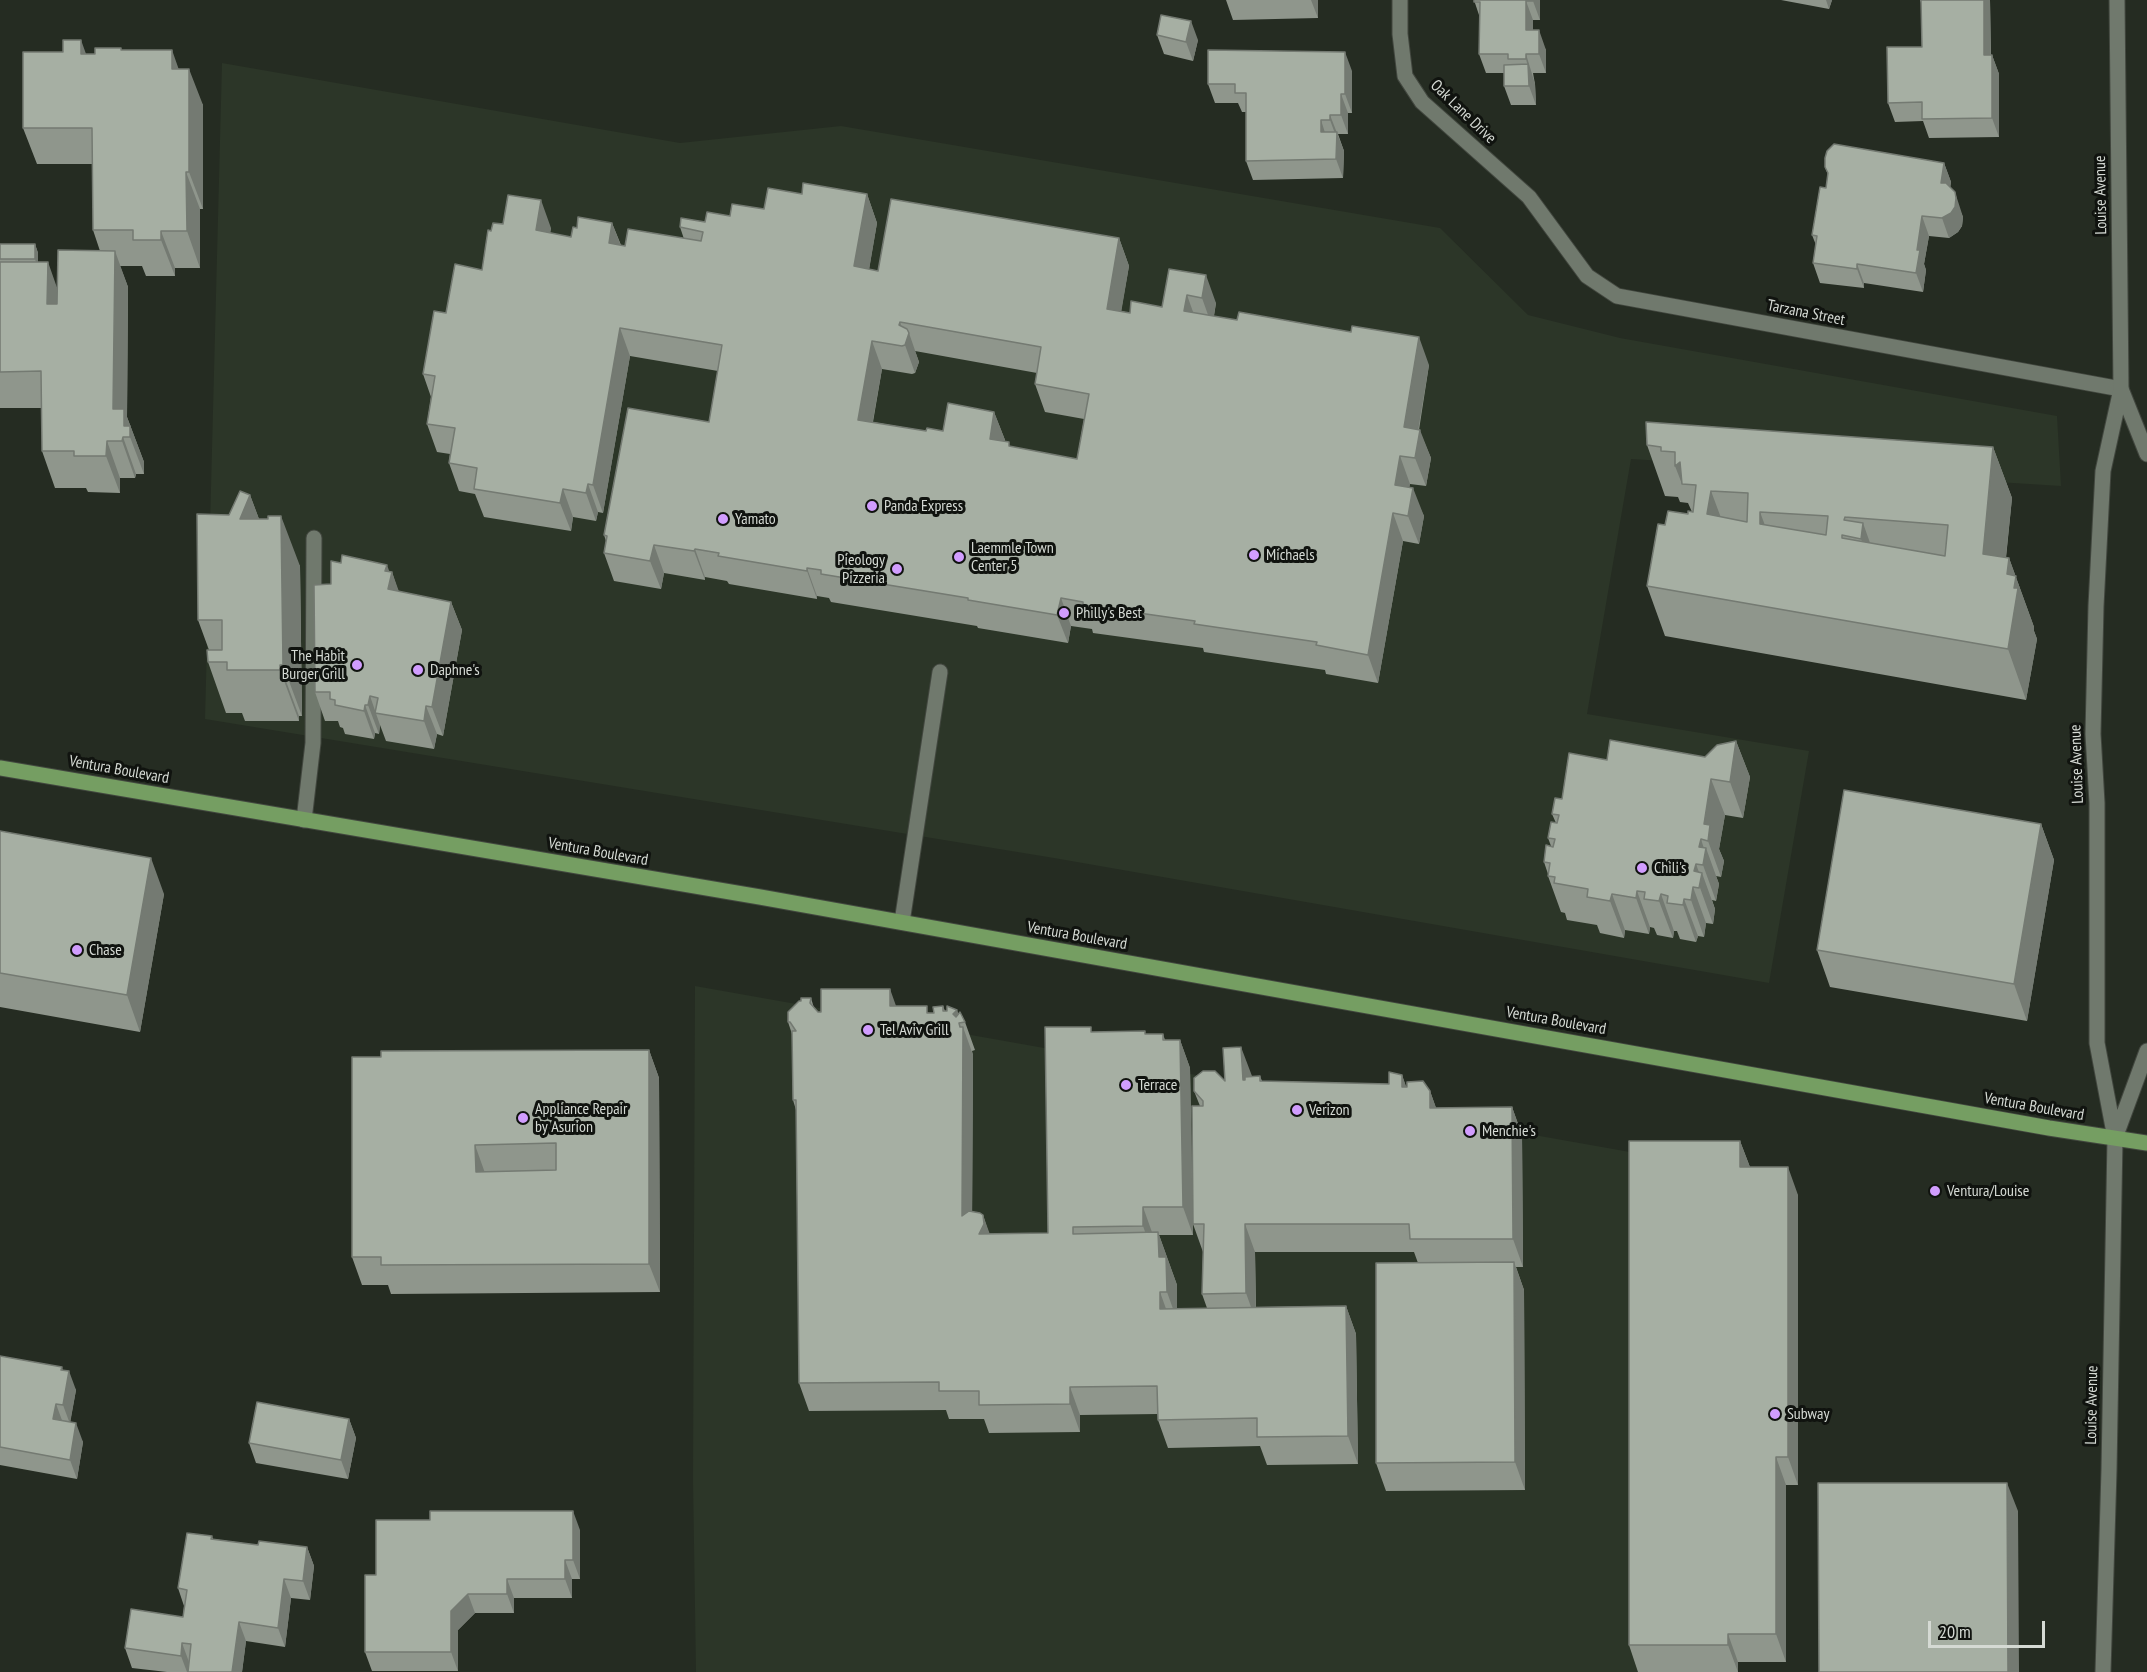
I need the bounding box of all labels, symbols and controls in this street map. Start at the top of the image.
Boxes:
street label: Oak Lane Drive [1426,76,1500,148]
street label: Louise Avenue [2091,155,2111,235]
street label: Tarzana Street [1766,296,1846,330]
place label: Panda Express [884,496,963,516]
marker: Panda Express [865,499,879,513]
place label: Yamato [735,509,776,529]
marker: Yamato [716,512,730,526]
place label: Laemmle Town Center 5 [971,538,1054,576]
place label: Michaels [1266,545,1315,565]
marker: Michaels [1247,548,1261,562]
place label: Pieology Pizzeria [837,550,885,588]
marker: Laemmle Town Center 5 [952,550,966,564]
marker: Pieology Pizzeria [890,562,904,576]
place label: Philly's Best [1076,603,1142,623]
marker: Philly's Best [1057,606,1071,620]
place label: The Habit Burger Grill [282,646,345,684]
marker: The Habit Burger Grill [350,658,364,672]
place label: Daphne's [430,660,480,680]
marker: Daphne's [411,663,425,677]
street label: Louise Avenue [2066,724,2088,804]
street label: Ventura Boulevard [68,752,170,788]
street label: Ventura Boulevard [547,834,649,870]
place label: Chili's [1654,858,1687,878]
marker: Chili's [1635,861,1649,875]
street label: Ventura Boulevard [1026,918,1128,954]
place label: Chase [89,940,122,960]
marker: Chase [70,943,84,957]
street label: Ventura Boulevard [1505,1003,1607,1039]
place label: Tel Aviv Grill [880,1020,949,1040]
marker: Tel Aviv Grill [861,1023,875,1037]
place label: Terrace [1138,1075,1177,1095]
marker: Terrace [1119,1078,1133,1092]
street label: Ventura Boulevard [1983,1089,2085,1125]
place label: Appliance Repair by Asurion [535,1099,627,1137]
place label: Verizon [1309,1100,1350,1120]
marker: Verizon [1290,1103,1304,1117]
marker: Appliance Repair by Asurion [516,1111,530,1125]
place label: Menchie's [1482,1121,1536,1141]
marker: Menchie's [1463,1124,1477,1138]
place label: Ventura/Louise [1947,1181,2029,1201]
marker: Ventura/Louise [1928,1184,1942,1198]
street label: Louise Avenue [2082,1365,2102,1445]
place label: Subway [1787,1404,1829,1424]
marker: Subway [1768,1407,1782,1421]
scale bar [1931,1609,2048,1647]
text: 20 m [1939,1620,1971,1643]

